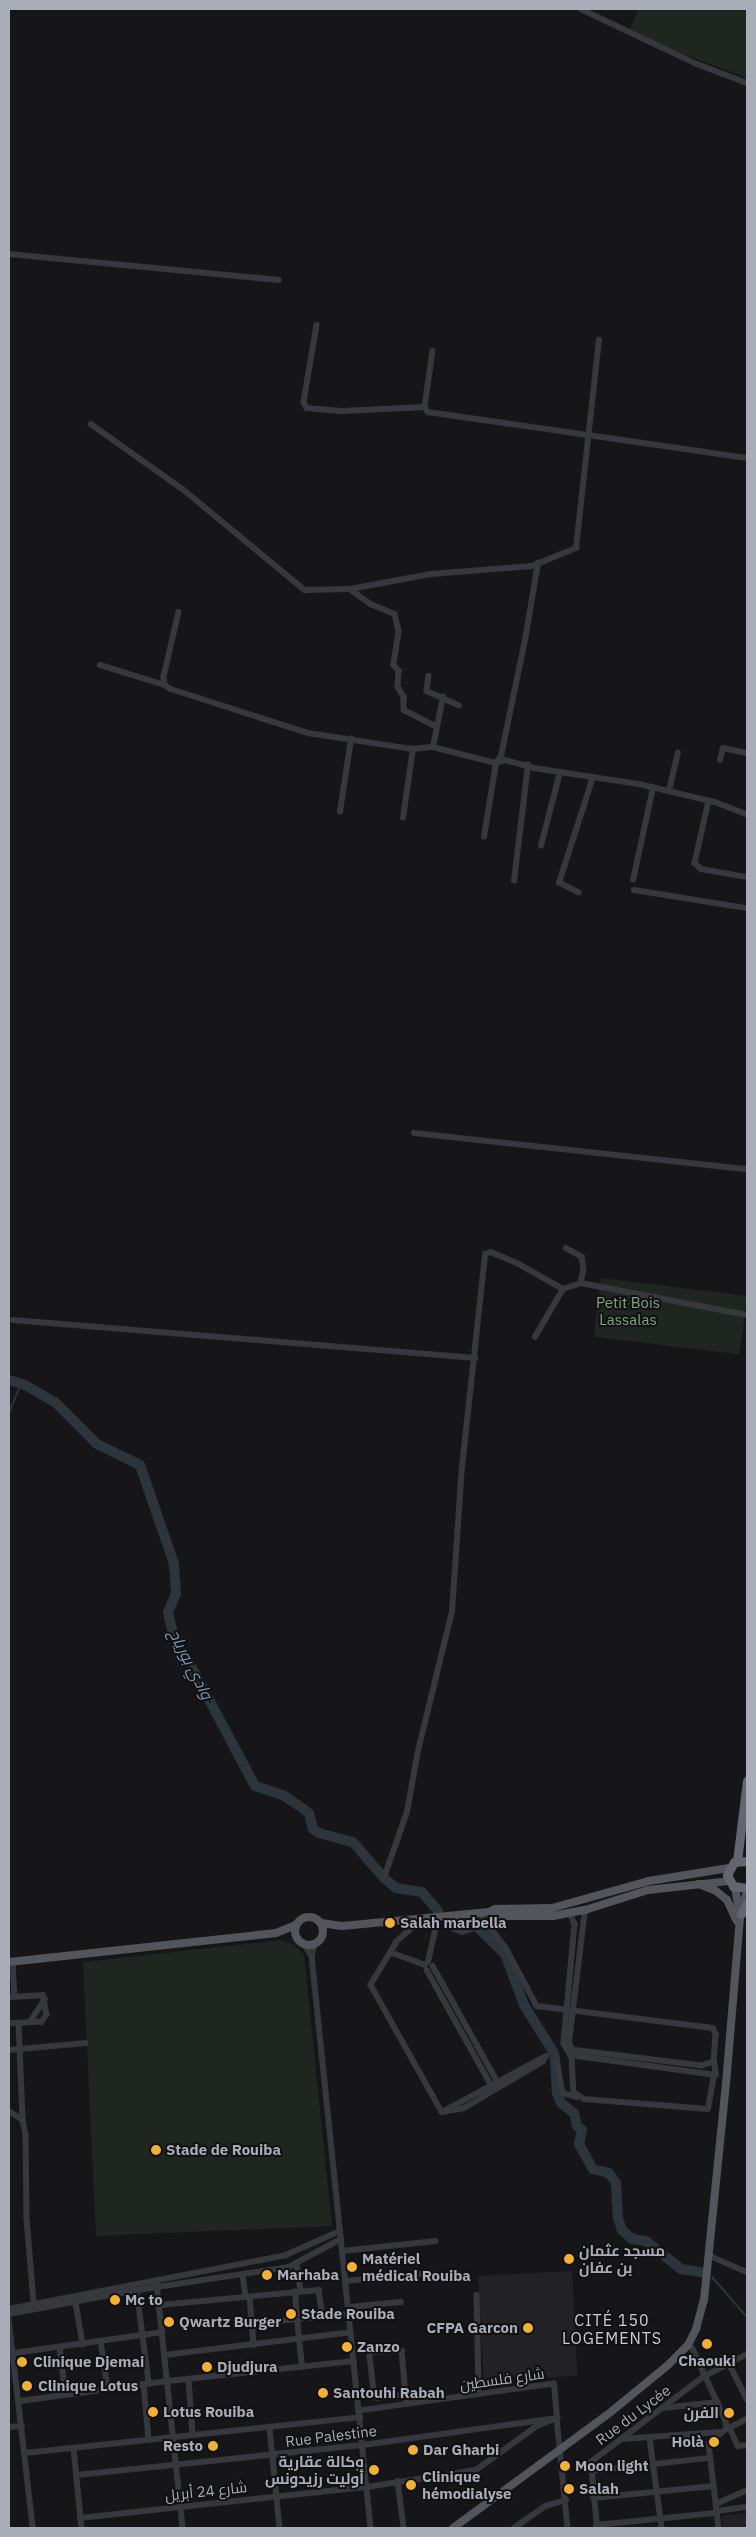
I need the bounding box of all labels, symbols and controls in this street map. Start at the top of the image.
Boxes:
park label: Petit Bois Lassalas [596,1293,660,1328]
water label: وادي بورياح [165,1626,217,1702]
place label: Salah marbella [400,1914,507,1932]
marker: Salah marbella [384,1917,396,1929]
place label: Stade de Rouiba [166,2141,281,2159]
marker: Stade de Rouiba [150,2144,162,2156]
place label: مسجد عثمان بن عفان [579,2241,665,2276]
place label: Matériel médical Rouiba [362,2249,471,2284]
marker: مسجد عثمان بن عفان [563,2253,575,2265]
marker: Matériel médical Rouiba [346,2261,358,2273]
place label: Marhaba [277,2266,339,2284]
marker: Marhaba [261,2269,273,2281]
place label: Mc to [125,2291,163,2309]
marker: Mc to [109,2294,121,2306]
place label: Stade Rouiba [301,2305,395,2323]
marker: Stade Rouiba [285,2308,297,2320]
district label: CITÉ 150 LOGEMENTS [561,2310,663,2348]
place label: Qwartz Burger [179,2313,281,2331]
marker: Qwartz Burger [163,2316,175,2328]
place label: CFPA Garcon [427,2319,518,2337]
marker: CFPA Garcon [522,2322,534,2334]
place label: Zanzo [357,2338,400,2356]
marker: Chaouki [701,2338,713,2350]
marker: Zanzo [341,2341,353,2353]
place label: Chaouki [678,2352,736,2370]
place label: Clinique Djemai [33,2353,144,2371]
marker: Clinique Djemai [15,2355,29,2369]
place label: Djudjura [217,2358,277,2376]
marker: Djudjura [201,2361,213,2373]
street label: شارع فلسطين [458,2364,546,2394]
place label: Clinique Lotus [38,2377,138,2395]
marker: Clinique Lotus [20,2379,34,2393]
street label: Rue du Lycée [592,2381,674,2449]
place label: Santouhi Rabah [333,2384,445,2402]
marker: Santouhi Rabah [317,2387,329,2399]
place label: Lotus Rouiba [163,2403,254,2421]
place label: الفرن [684,2404,719,2422]
marker: Lotus Rouiba [147,2406,159,2418]
marker: الفرن [723,2407,735,2419]
street label: Rue Palestine [284,2421,378,2451]
place label: Holà [672,2433,704,2451]
marker: Holà [708,2436,720,2448]
place label: Resto [163,2437,203,2455]
marker: Resto [207,2440,219,2452]
place label: Dar Gharbi [423,2441,499,2459]
marker: Dar Gharbi [407,2444,419,2456]
place label: وكالة عقارية أوليت رزيدونس [265,2452,364,2487]
place label: Moon light [575,2457,648,2475]
marker: Moon light [559,2460,571,2472]
marker: وكالة عقارية أوليت رزيدونس [368,2464,380,2476]
place label: Clinique hémodialyse [422,2467,512,2502]
street label: شارع 24 أبريل [164,2478,248,2504]
marker: Clinique hémodialyse [404,2478,418,2492]
place label: Salah [579,2480,619,2498]
marker: Salah [563,2483,575,2495]

